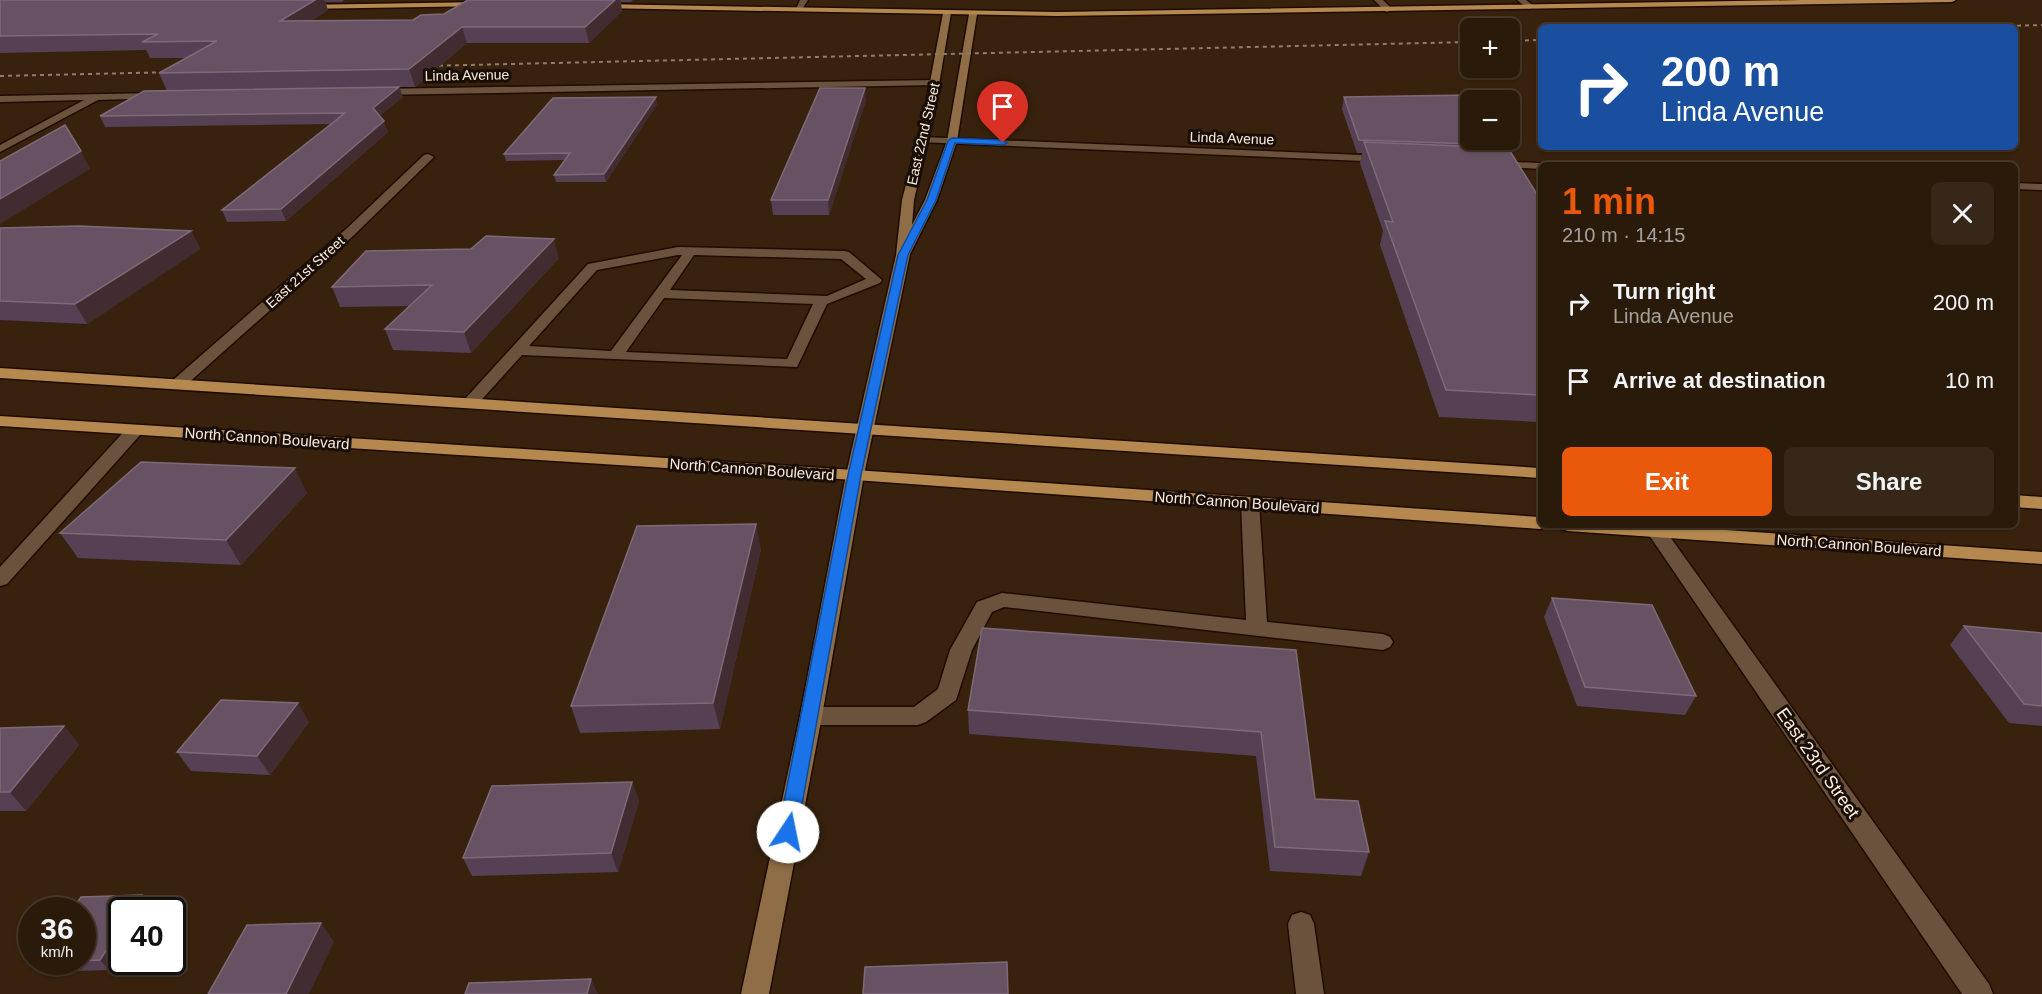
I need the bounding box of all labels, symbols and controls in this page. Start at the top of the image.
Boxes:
map controls [1460,18,1520,150]
button: + [1460,18,1520,78]
icon: right [1562,48,1640,126]
text: 200 m [1661,48,1780,95]
street label: Linda Avenue [425,66,510,84]
street label: East 22nd Street [903,81,943,187]
pin [977,81,1028,143]
icon: arrive [986,90,1019,123]
button: − [1460,90,1520,150]
text: Linda Avenue [1661,97,1824,127]
street label: Linda Avenue [1189,129,1275,147]
text: 1 min [1562,181,1656,222]
button: close [1931,182,1994,245]
text: 210 m · 14:15 [1562,224,1685,246]
street label: East 21st Street [263,233,347,311]
text: Turn right [1613,279,1715,304]
icon: right [1562,287,1595,320]
text: 200 m [1933,290,1994,315]
text: Linda Avenue [1613,305,1734,327]
icon: arrive [1562,365,1595,398]
text: Arrive at destination [1613,368,1826,393]
text: 10 m [1945,368,1994,393]
street label: North Cannon Boulevard [184,424,350,452]
button: Exit [1562,447,1772,516]
button: Share [1784,447,1994,516]
street label: North Cannon Boulevard [669,455,835,483]
street label: North Cannon Boulevard [1154,488,1320,516]
street label: North Cannon Boulevard [1776,531,1942,559]
street label: East 23rd Street [1773,704,1863,822]
position arrow [756,800,820,864]
speed limit sign: 40 [108,897,186,975]
text: 36 [40,912,74,945]
text: km/h [41,943,73,960]

